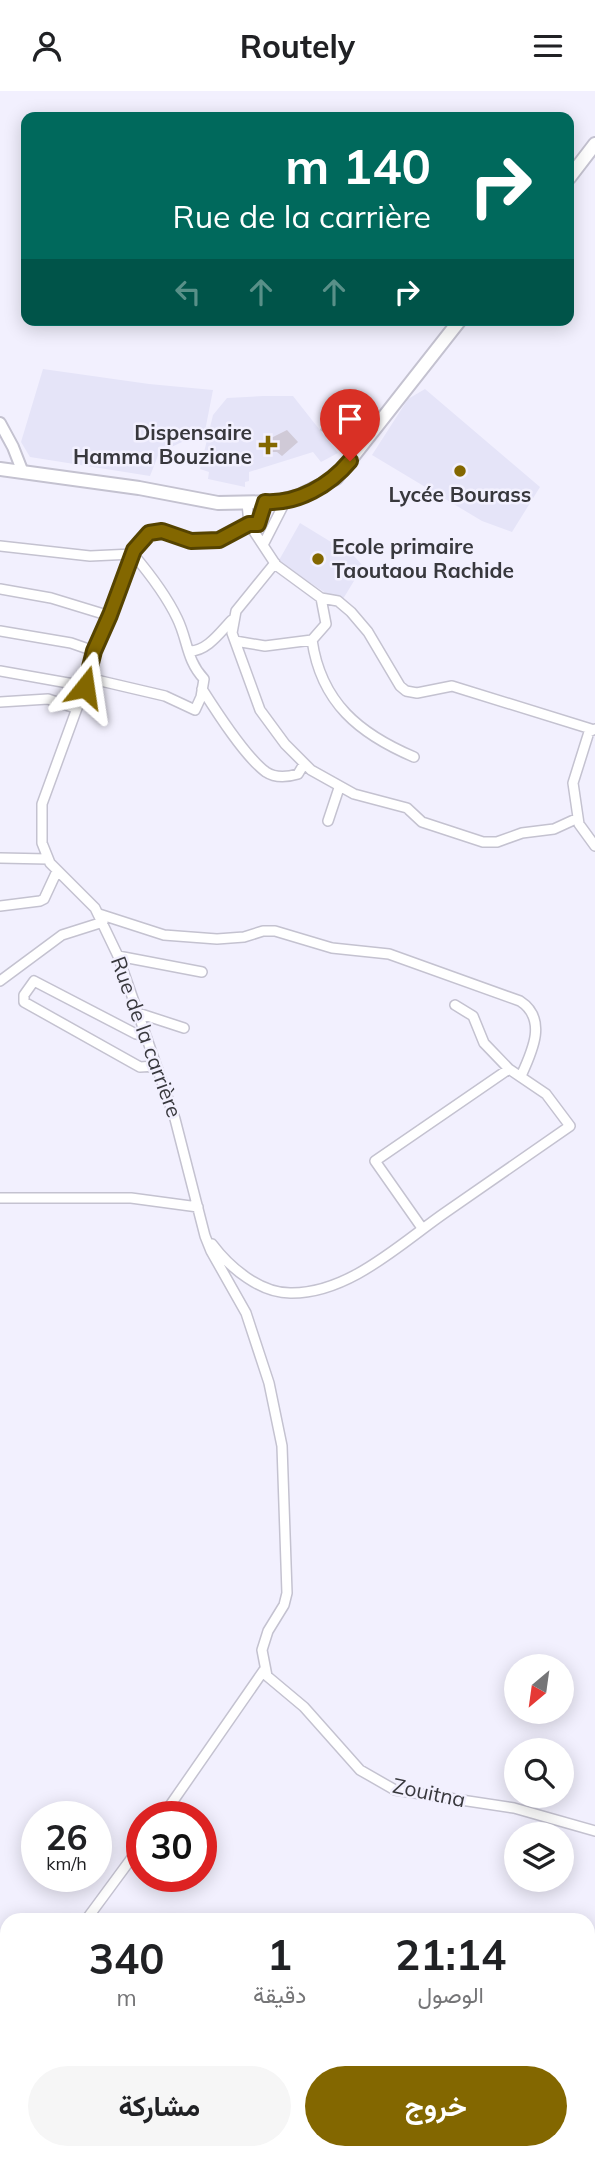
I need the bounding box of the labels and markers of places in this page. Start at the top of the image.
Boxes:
pin [320,389,380,461]
place label: Dispensaire Hamma Bouziane [73,419,252,469]
marker: Dispensaire Hamma Bouziane [258,435,278,455]
marker: Lycée Bourass [452,463,468,479]
place label: Lycée Bourass [389,481,531,507]
place label: Ecole primaire Taoutaou Rachide [332,533,514,583]
marker: Ecole primaire Taoutaou Rachide [310,551,326,567]

